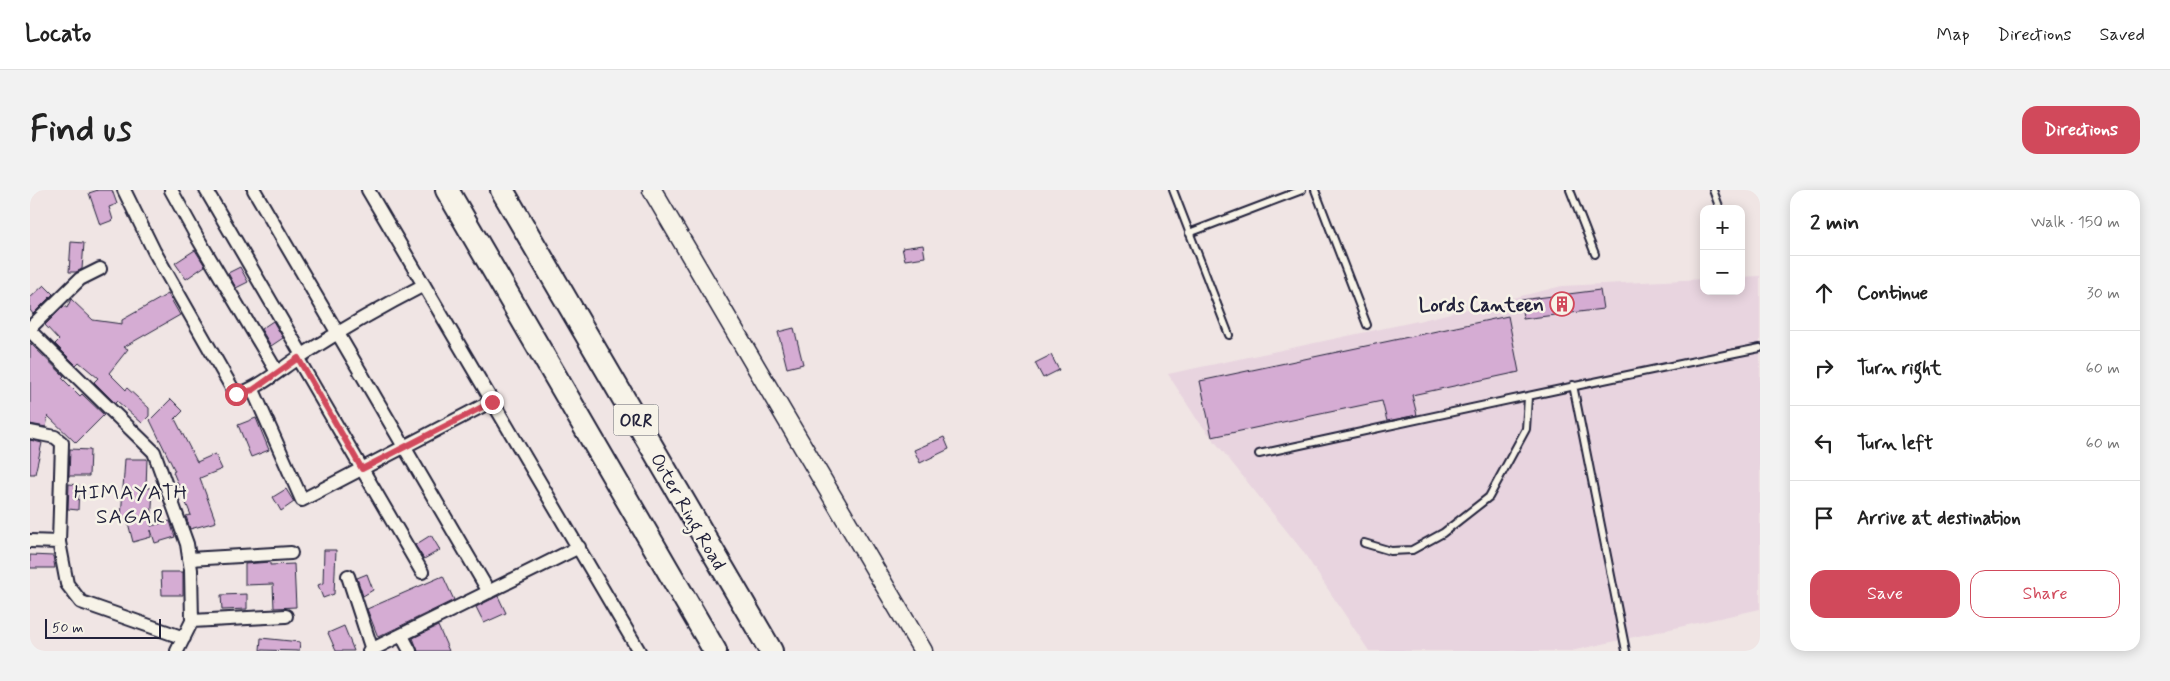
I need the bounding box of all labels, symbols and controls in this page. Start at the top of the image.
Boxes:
text: Locato [25,19,91,50]
text: Map [1937,23,1970,47]
text: Directions [1998,23,2072,47]
text: Saved [2100,23,2145,47]
button: Directions [2022,106,2140,154]
text: Find us [30,107,132,153]
map controls [1700,205,1745,295]
button: + [1700,205,1745,250]
text: 2 min [1810,209,1859,237]
text: Walk · 150 m [2031,212,2120,233]
button: − [1700,250,1745,295]
icon: ahead [1810,279,1838,307]
text: Continue [1857,281,1928,306]
text: 30 m [2087,283,2120,304]
building icon: Lords Canteen [1549,291,1575,317]
place label: Lords Canteen [1419,293,1544,318]
icon: right [1810,354,1838,382]
text: Turn right [1857,356,1941,381]
text: 60 m [2086,358,2120,379]
route start [225,383,248,406]
route end [481,391,504,414]
road number: ORR [614,404,658,436]
icon: left [1810,429,1838,457]
text: Turn left [1857,431,1933,456]
text: 60 m [2086,433,2120,454]
street label: Outer Ring Road [642,449,731,576]
district label: HIMAYATH SAGAR [74,479,188,531]
icon: arrive [1810,504,1838,532]
text: Arrive at destination [1857,506,2021,531]
button: Save [1810,570,1960,618]
button: Share [1970,570,2120,618]
scale bar [45,616,161,639]
text: 50 m [52,619,83,637]

